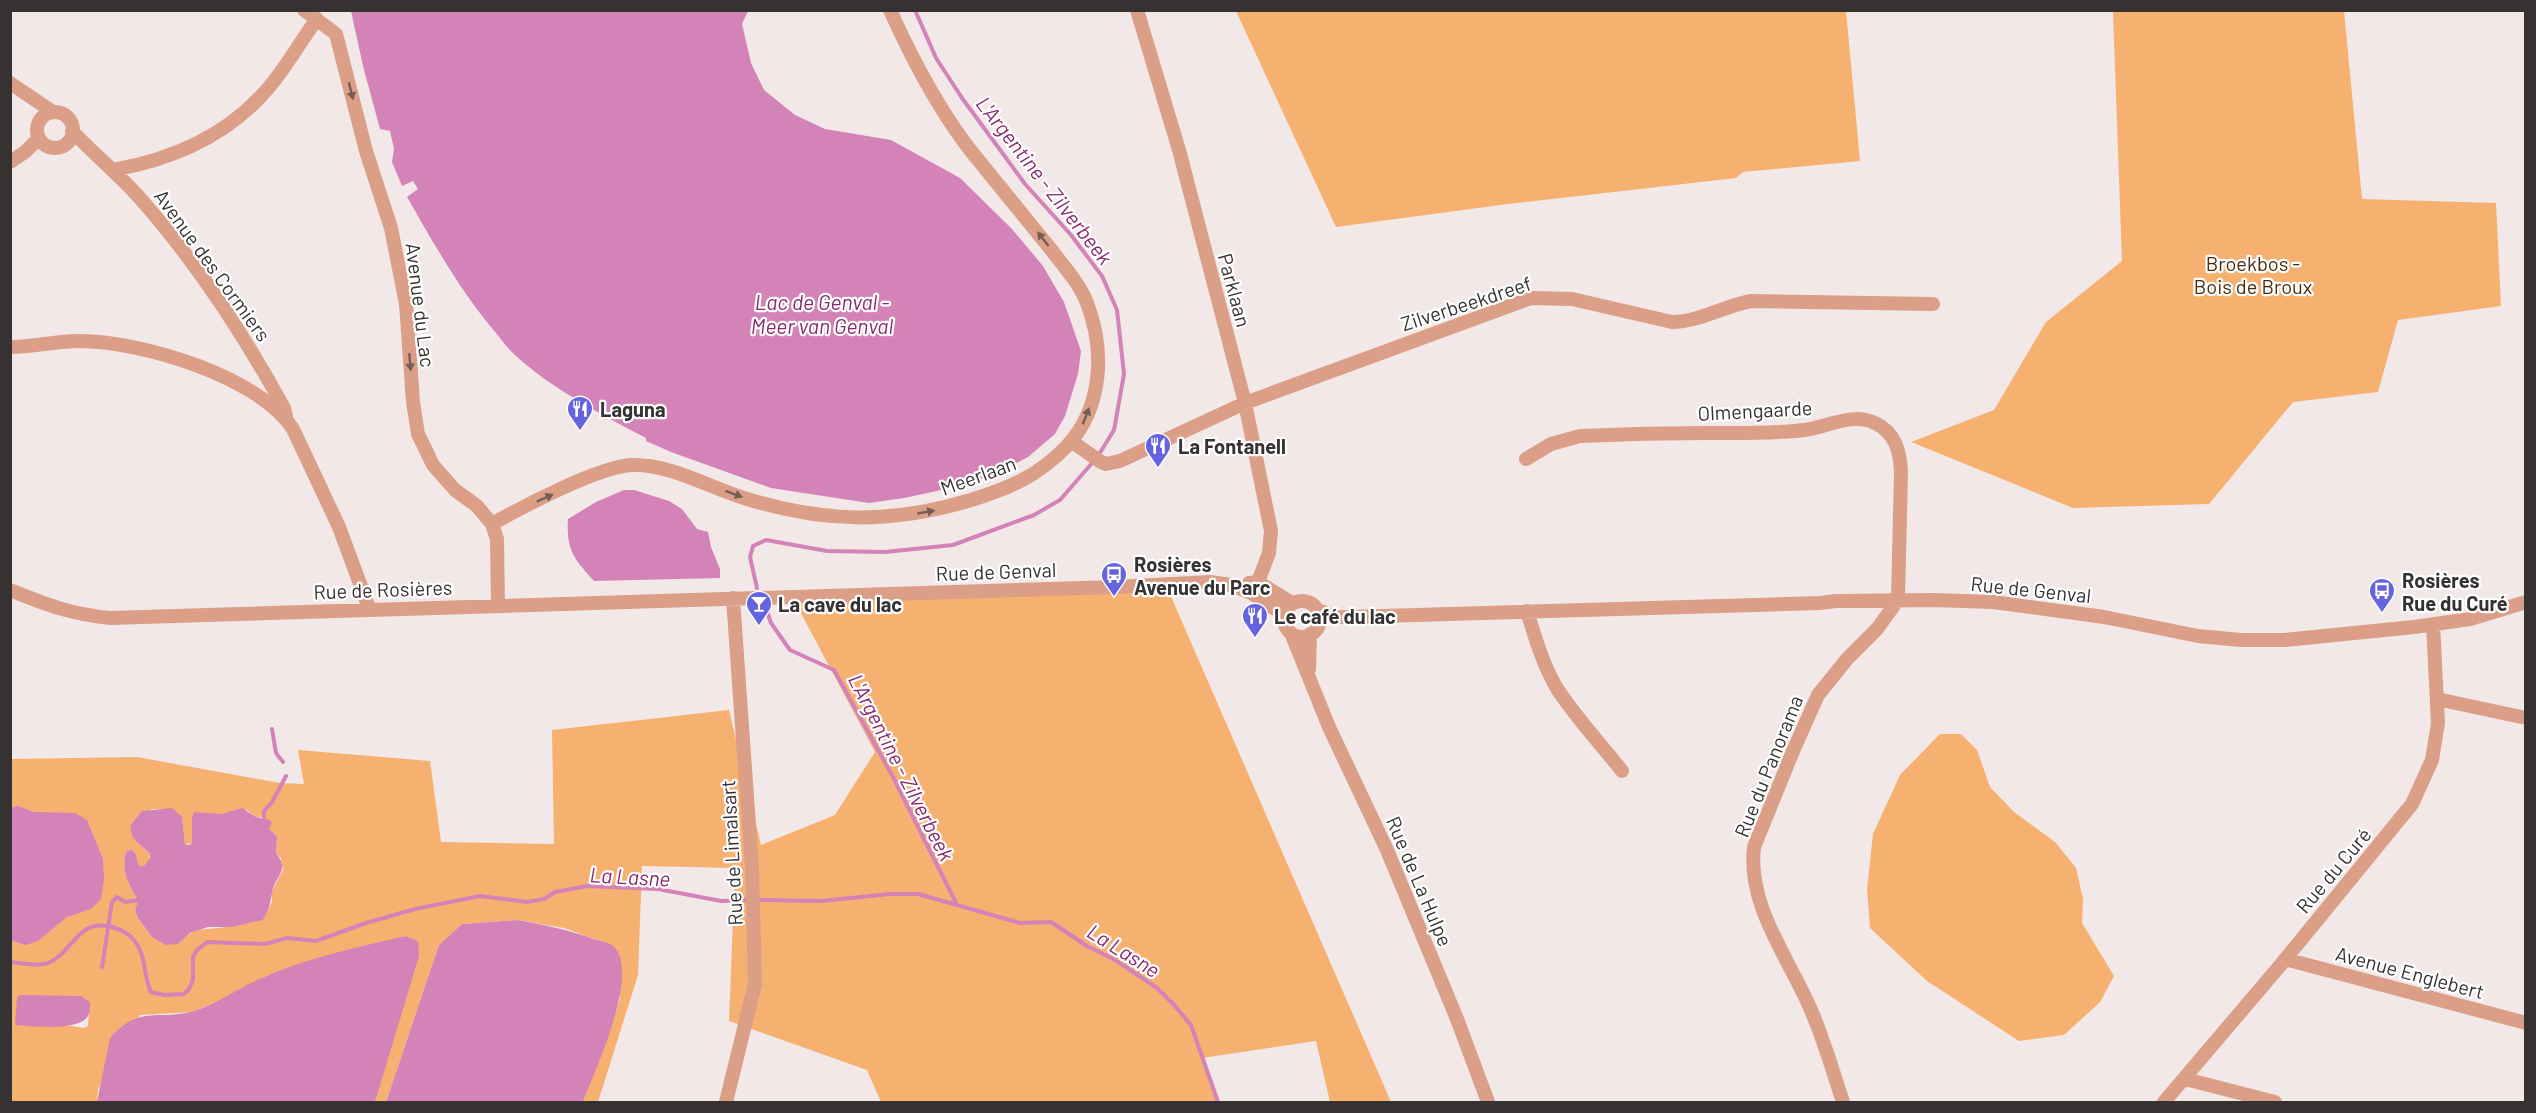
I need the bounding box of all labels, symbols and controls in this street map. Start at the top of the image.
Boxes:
one-way arrow [346,82,356,100]
water label: L'Argentine - Zilverbeek [972,91,1119,270]
street label: Avenue des Cormiers [150,184,276,346]
one-way arrow [1037,231,1049,246]
street label: Avenue du Lac [401,241,441,369]
street label: Parklaan [1214,251,1256,329]
park label: Broekbos - Bois de Broux [2194,251,2313,298]
street label: Zilverbeekdreef [1398,271,1534,335]
water label: Lac de Genval - Meer van Genval [751,289,893,338]
one-way arrow [405,353,415,372]
restaurant icon: Laguna [565,394,595,432]
street label: Olmengaarde [1697,395,1813,425]
place label: Laguna [600,397,666,421]
one-way arrow [1081,406,1091,424]
restaurant icon: La Fontanell [1143,431,1173,469]
place label: La Fontanell [1178,434,1286,458]
street label: Meerlaan [937,450,1019,500]
one-way arrow [725,490,743,500]
one-way arrow [536,493,553,502]
one-way arrow [916,507,935,516]
place label: Rosières Avenue du Parc [1134,552,1271,599]
street label: Rue de Genval [935,557,1057,585]
bus stop icon: Rosières Avenue du Parc [1099,560,1129,598]
place label: Rosières Rue du Curé [2402,568,2508,615]
street label: Rue de Genval [1970,571,2092,607]
street label: Rue de Rosières [313,575,453,603]
bus stop icon: Rosières Rue du Curé [2367,576,2397,614]
bar icon: La cave du lac [744,589,774,627]
place label: La cave du lac [778,592,902,616]
restaurant icon: Le café du lac [1240,601,1270,639]
place label: Le café du lac [1274,604,1396,628]
water label: L'Argentine - Zilverbeek [844,669,960,865]
street label: Rue du Panorama [1729,691,1807,841]
street label: Rue de Limalsart [715,780,747,926]
street label: Rue de La Hulpe [1382,812,1458,950]
street label: Rue du Curé [2290,822,2376,918]
water label: La Lasne [589,861,671,891]
water label: La Lasne [1083,918,1165,982]
street label: Avenue Englebert [2333,941,2487,1003]

